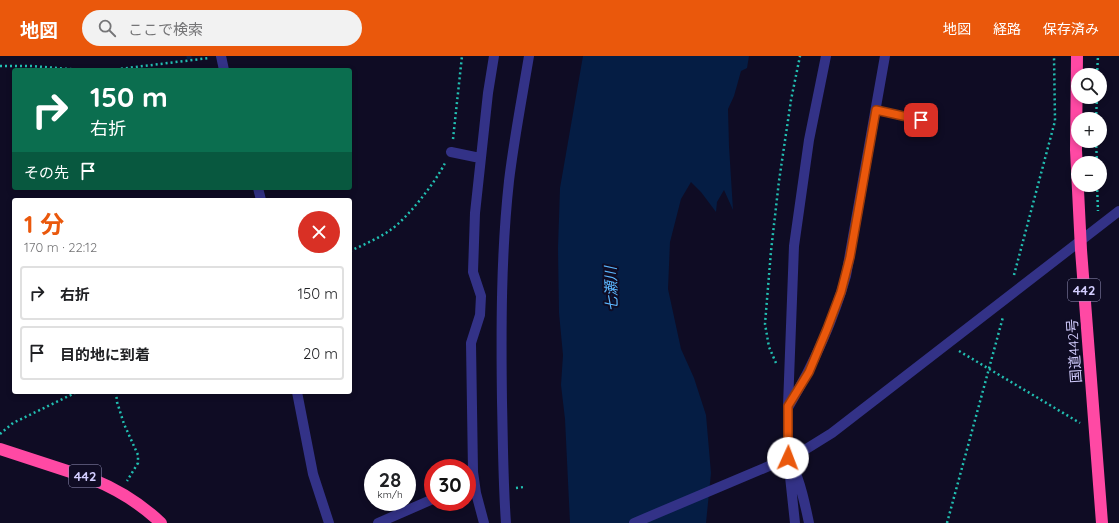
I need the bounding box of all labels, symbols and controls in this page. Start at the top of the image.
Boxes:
search box [82,10,362,46]
icon: search [96,17,118,39]
text: 地図 [20,18,58,42]
text: ここで検索 [128,20,203,39]
text: 地図 [943,20,971,38]
text: 経路 [993,20,1021,38]
text: 保存済み [1043,20,1099,38]
map controls [1071,68,1107,192]
button: search [1071,68,1107,104]
text: 150 m [90,79,168,114]
icon: right [24,84,76,136]
pin [904,103,938,137]
icon: arrive [910,109,932,131]
button: + [1071,112,1107,148]
text: 右折 [90,117,126,140]
button: − [1071,156,1107,192]
icon: arrive [77,160,99,182]
text: その先 [24,163,69,182]
text: 1 分 [24,209,64,239]
button: close [298,211,340,253]
text: 170 m · 22:12 [24,239,97,255]
water label: 七瀬川 [601,264,621,312]
road number: 442 [1068,279,1100,301]
icon: right [26,282,48,304]
text: 150 m [298,284,338,303]
text: 右折 [60,285,90,304]
street label: 国道442号 [1063,318,1085,384]
icon: arrive [26,342,48,364]
text: 20 m [303,344,338,363]
text: 目的地に到着 [60,345,150,364]
position arrow [767,437,809,479]
speed limit sign: 30 [424,459,476,511]
road number: 442 [69,465,101,487]
text: 28 [379,467,401,492]
text: km/h [377,488,403,501]

